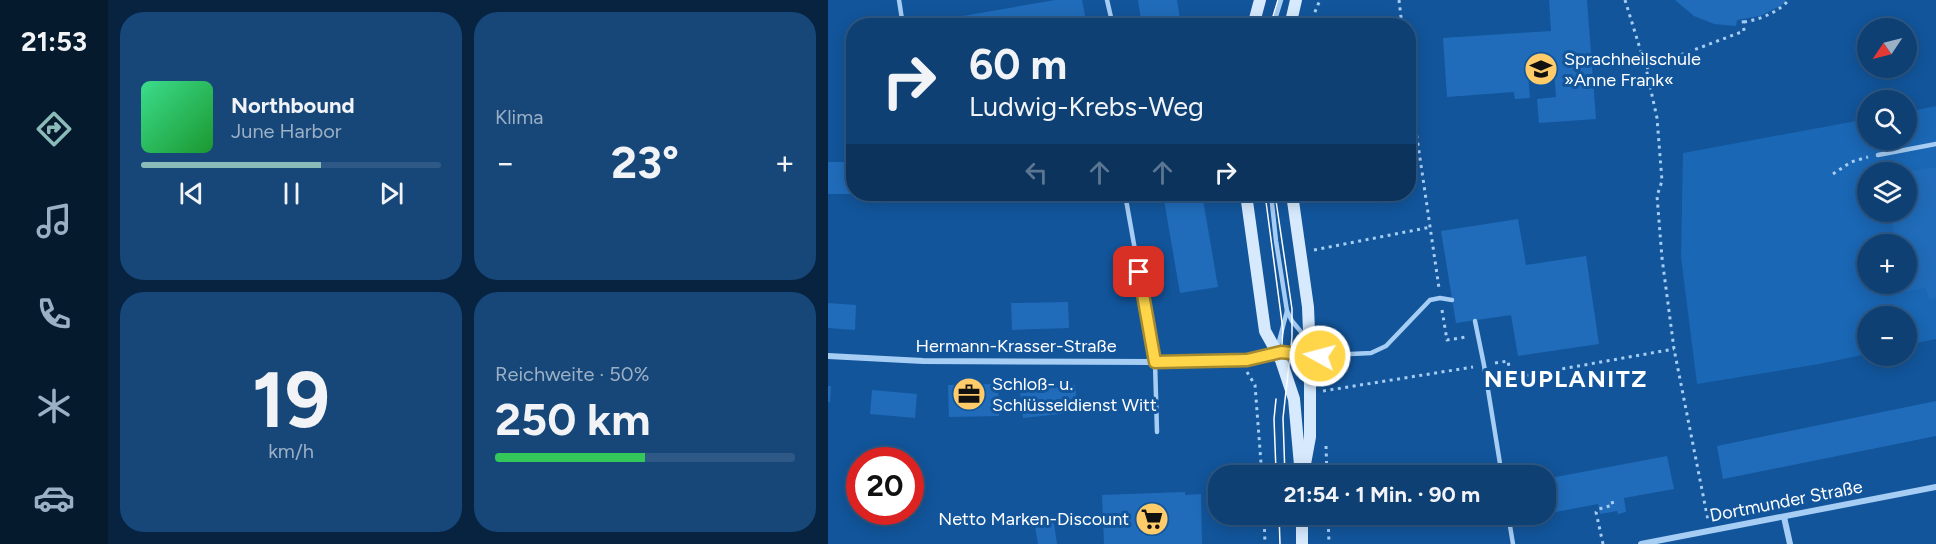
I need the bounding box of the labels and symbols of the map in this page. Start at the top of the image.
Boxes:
north arrow [1857,18,1917,78]
place label: Sprachheilschule »Anne Frank« [1564,48,1701,91]
school or university icon: Sprachheilschule »Anne Frank« [1523,51,1559,87]
pin [1113,246,1164,297]
position arrow [1288,324,1352,388]
street label: Hermann-Krasser-Straße [915,335,1117,357]
district label: NEUPLANITZ [1484,364,1648,393]
place label: Schloß- u. Schlüsseldienst Witt [992,373,1157,416]
office icon: Schloß- u. Schlüsseldienst Witt [951,376,987,412]
speed limit sign: 20 [846,447,924,525]
street label: Dortmunder Straße [1708,475,1864,527]
supermarket icon: Netto Marken-Discount [1134,501,1170,537]
place label: Netto Marken-Discount [938,508,1129,530]

